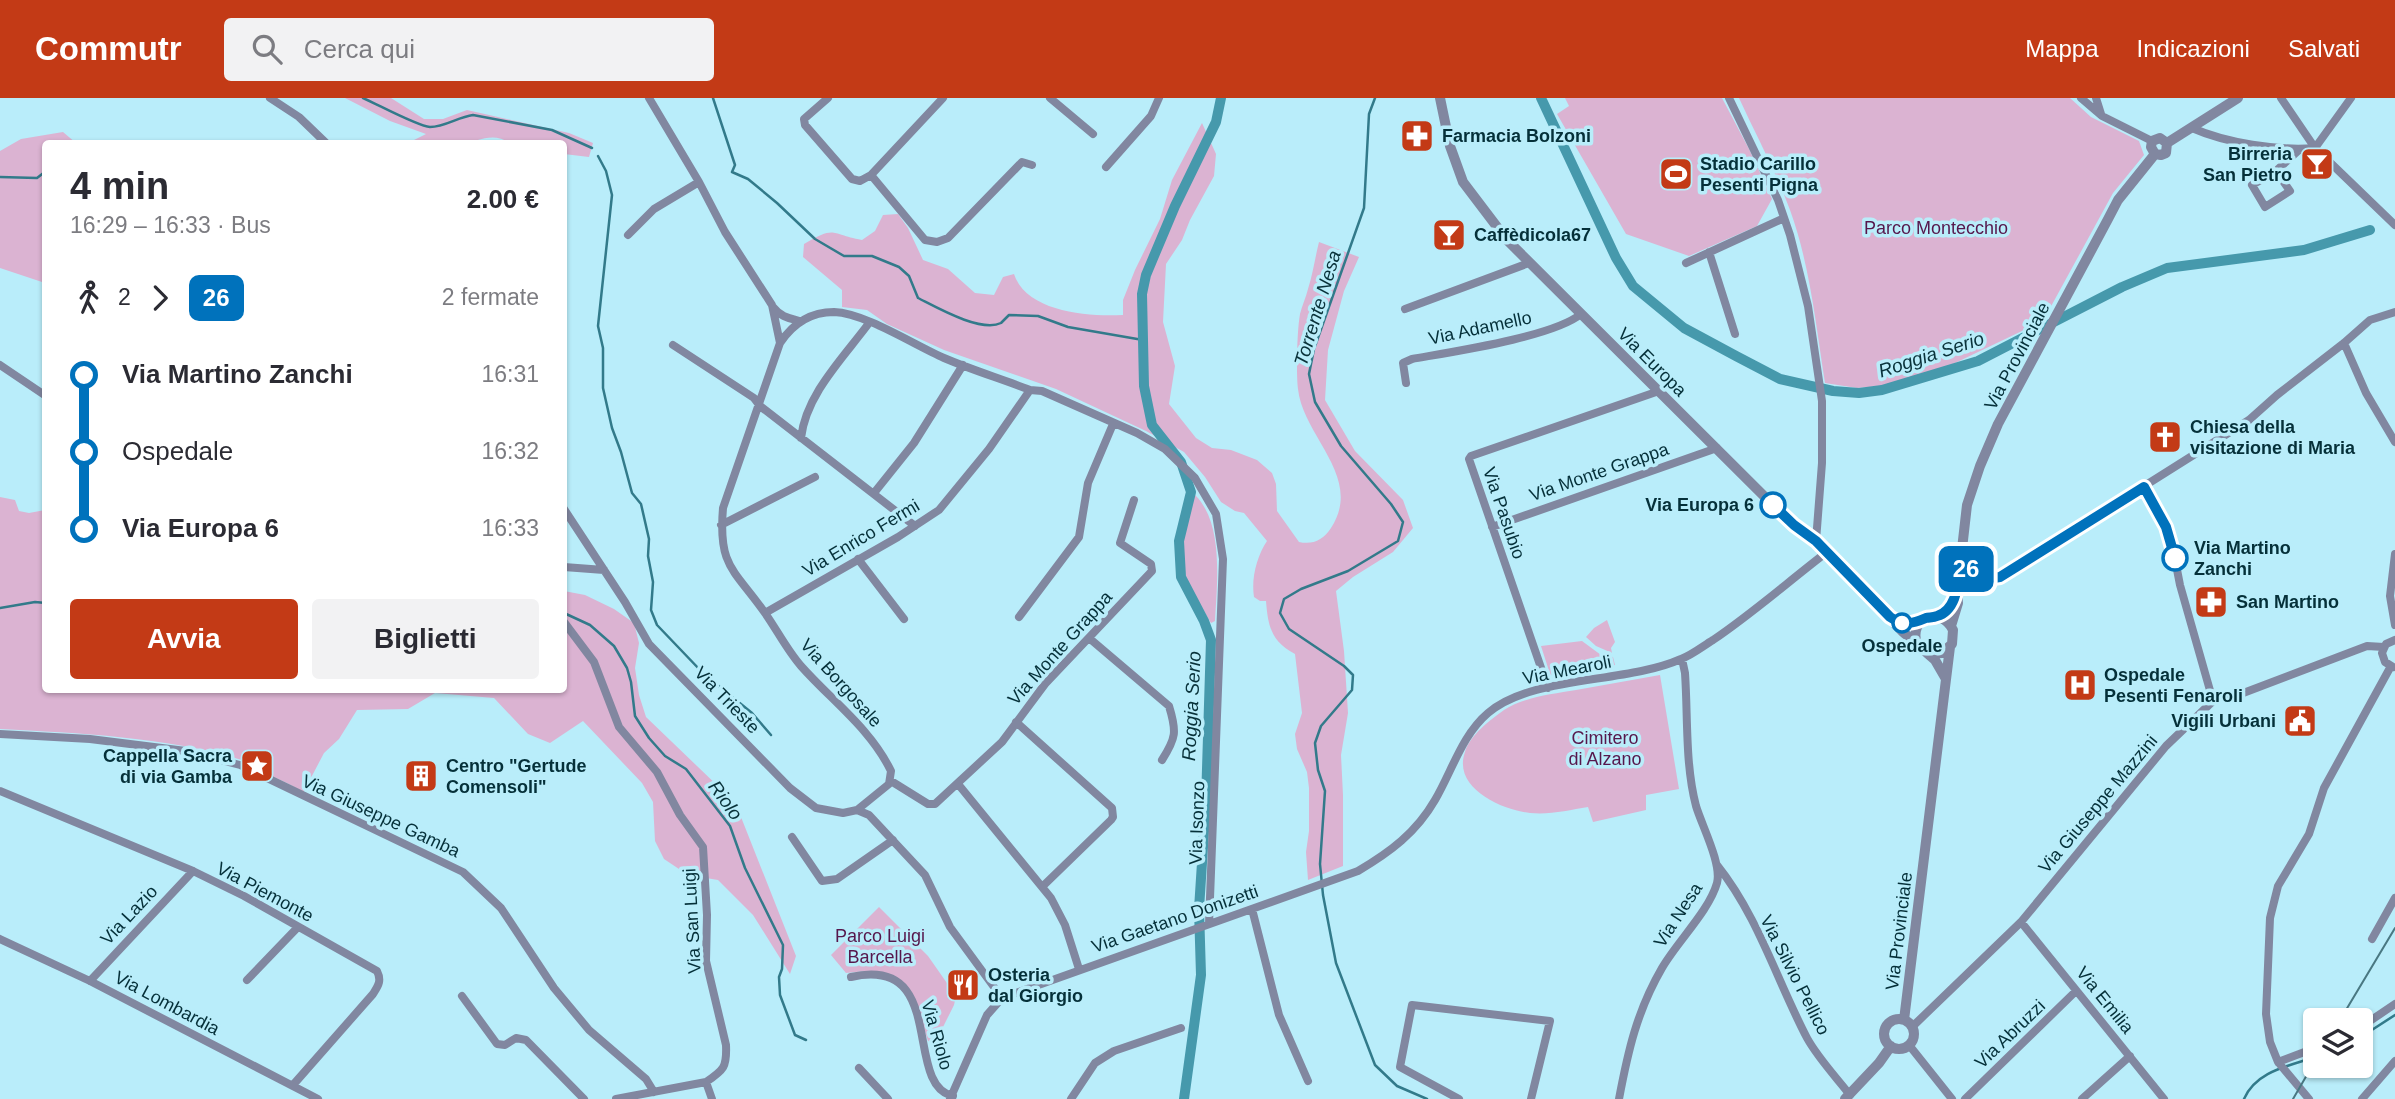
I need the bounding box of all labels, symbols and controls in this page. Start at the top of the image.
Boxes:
search box [224,18,714,81]
text: Commutr [35,30,182,67]
icon: search [248,30,286,68]
text: Cerca qui [304,34,415,64]
text: Mappa [2025,35,2099,62]
text: Indicazioni [2137,35,2250,62]
text: Salvati [2288,35,2360,62]
pharmacy icon: Farmacia Bolzoni [1398,117,1436,155]
place label: Farmacia Bolzoni [1442,126,1591,146]
place label: Birreria San Pietro [2203,144,2293,185]
bar icon: Birreria San Pietro [2298,145,2336,183]
place label: Stadio Carillo Pesenti Pigna [1700,154,1819,195]
sports icon: Stadio Carillo Pesenti Pigna [1657,155,1695,193]
text: 4 min [70,165,169,207]
text: 2.00 € [467,184,539,214]
text: 16:29 – 16:33 · Bus [70,212,271,238]
bar icon: Caffèdicola67 [1430,216,1468,254]
park label: Parco Montecchio [1864,218,2008,238]
place label: Caffèdicola67 [1474,225,1591,245]
water label: Torrente Nesa [1290,248,1345,368]
icon: walk [70,279,108,317]
icon: forward [141,279,179,317]
text: 2 [118,284,131,310]
text: 26 [203,284,230,311]
text: 2 fermate [442,284,539,310]
street label: Via Provinciale [1980,299,2054,413]
street label: Via Adamello [1427,307,1533,349]
street label: Via Europa [1614,324,1691,401]
water label: Roggia Serio [1876,328,1987,381]
text: Via Martino Zanchi [122,359,353,389]
text: 16:31 [481,361,539,387]
place label: Chiesa della visitazione di Maria [2190,417,2356,458]
church icon: Chiesa della visitazione di Maria [2146,418,2184,456]
text: Ospedale [122,436,233,466]
text: 16:32 [481,438,539,464]
street label: Via Monte Grappa [1527,438,1672,505]
street label: Via Pasubio [1479,464,1529,562]
marker: Via Europa 6 [1760,492,1786,518]
street label: Via Enrico Fermi [799,495,923,581]
place label: Via Europa 6 [1645,495,1754,515]
text: Via Europa 6 [122,513,279,543]
text: 16:33 [481,515,539,541]
place label: Via Martino Zanchi [2194,538,2291,579]
marker: Via Martino Zanchi [2162,545,2188,571]
line badge: 26 [1934,546,1997,592]
text: 26 [1953,555,1979,582]
pharmacy icon: San Martino [2192,583,2230,621]
street label: Via Monte Grappa [1004,586,1117,709]
place label: San Martino [2236,592,2339,612]
button: Avvia [70,599,298,679]
button: Biglietti [312,599,539,679]
marker: Ospedale [1892,613,1912,633]
street label: Via Borgosale [796,635,886,731]
place label: Ospedale [1861,636,1943,656]
water label: Roggia Serio [1178,651,1205,761]
street label: Via Mearoli [1521,652,1613,688]
street label: Via Trieste [690,663,764,737]
place label: Ospedale Pesenti Fenaroli [2104,665,2243,706]
hospital icon: Ospedale Pesenti Fenaroli [2061,666,2099,704]
public building icon: Vigili Urbani [2281,702,2319,740]
place label: Vigili Urbani [2171,711,2276,731]
park label: Cimitero di Alzano [1568,728,1642,769]
street label: Via Giuseppe Mazzini [2034,731,2162,877]
place label: Cappella Sacra di via Gamba [103,746,233,787]
place icon: Cappella Sacra di via Gamba [238,747,276,785]
place label: Centro "Gertude Comensoli" [446,756,587,797]
building icon: Centro "Gertude Comensoli" [402,757,440,795]
street label: Via Giuseppe Gamba [299,771,464,862]
water label: Riolo [704,777,747,824]
street label: Via Isonzo [1186,781,1208,865]
street label: Via Piemonte [213,858,317,926]
street label: Via San Luigi [679,868,705,974]
street label: Via Provinciale [1882,871,1916,991]
street label: Via Nesa [1650,878,1707,951]
street label: Via Lazio [97,881,161,949]
street label: Via Gaetano Donizetti [1089,881,1261,957]
street label: Via Silvio Pellico [1756,912,1834,1038]
park label: Parco Luigi Barcella [835,926,925,967]
street label: Via Emilia [2072,963,2138,1038]
place label: Osteria dal Giorgio [988,965,1083,1006]
restaurant icon: Osteria dal Giorgio [944,966,982,1004]
street label: Via Lombardia [111,967,224,1039]
street label: Via Abruzzi [1971,996,2049,1072]
street label: Via Riolo [918,998,956,1072]
map controls [2303,1008,2373,1078]
button: layers [2303,1008,2373,1078]

